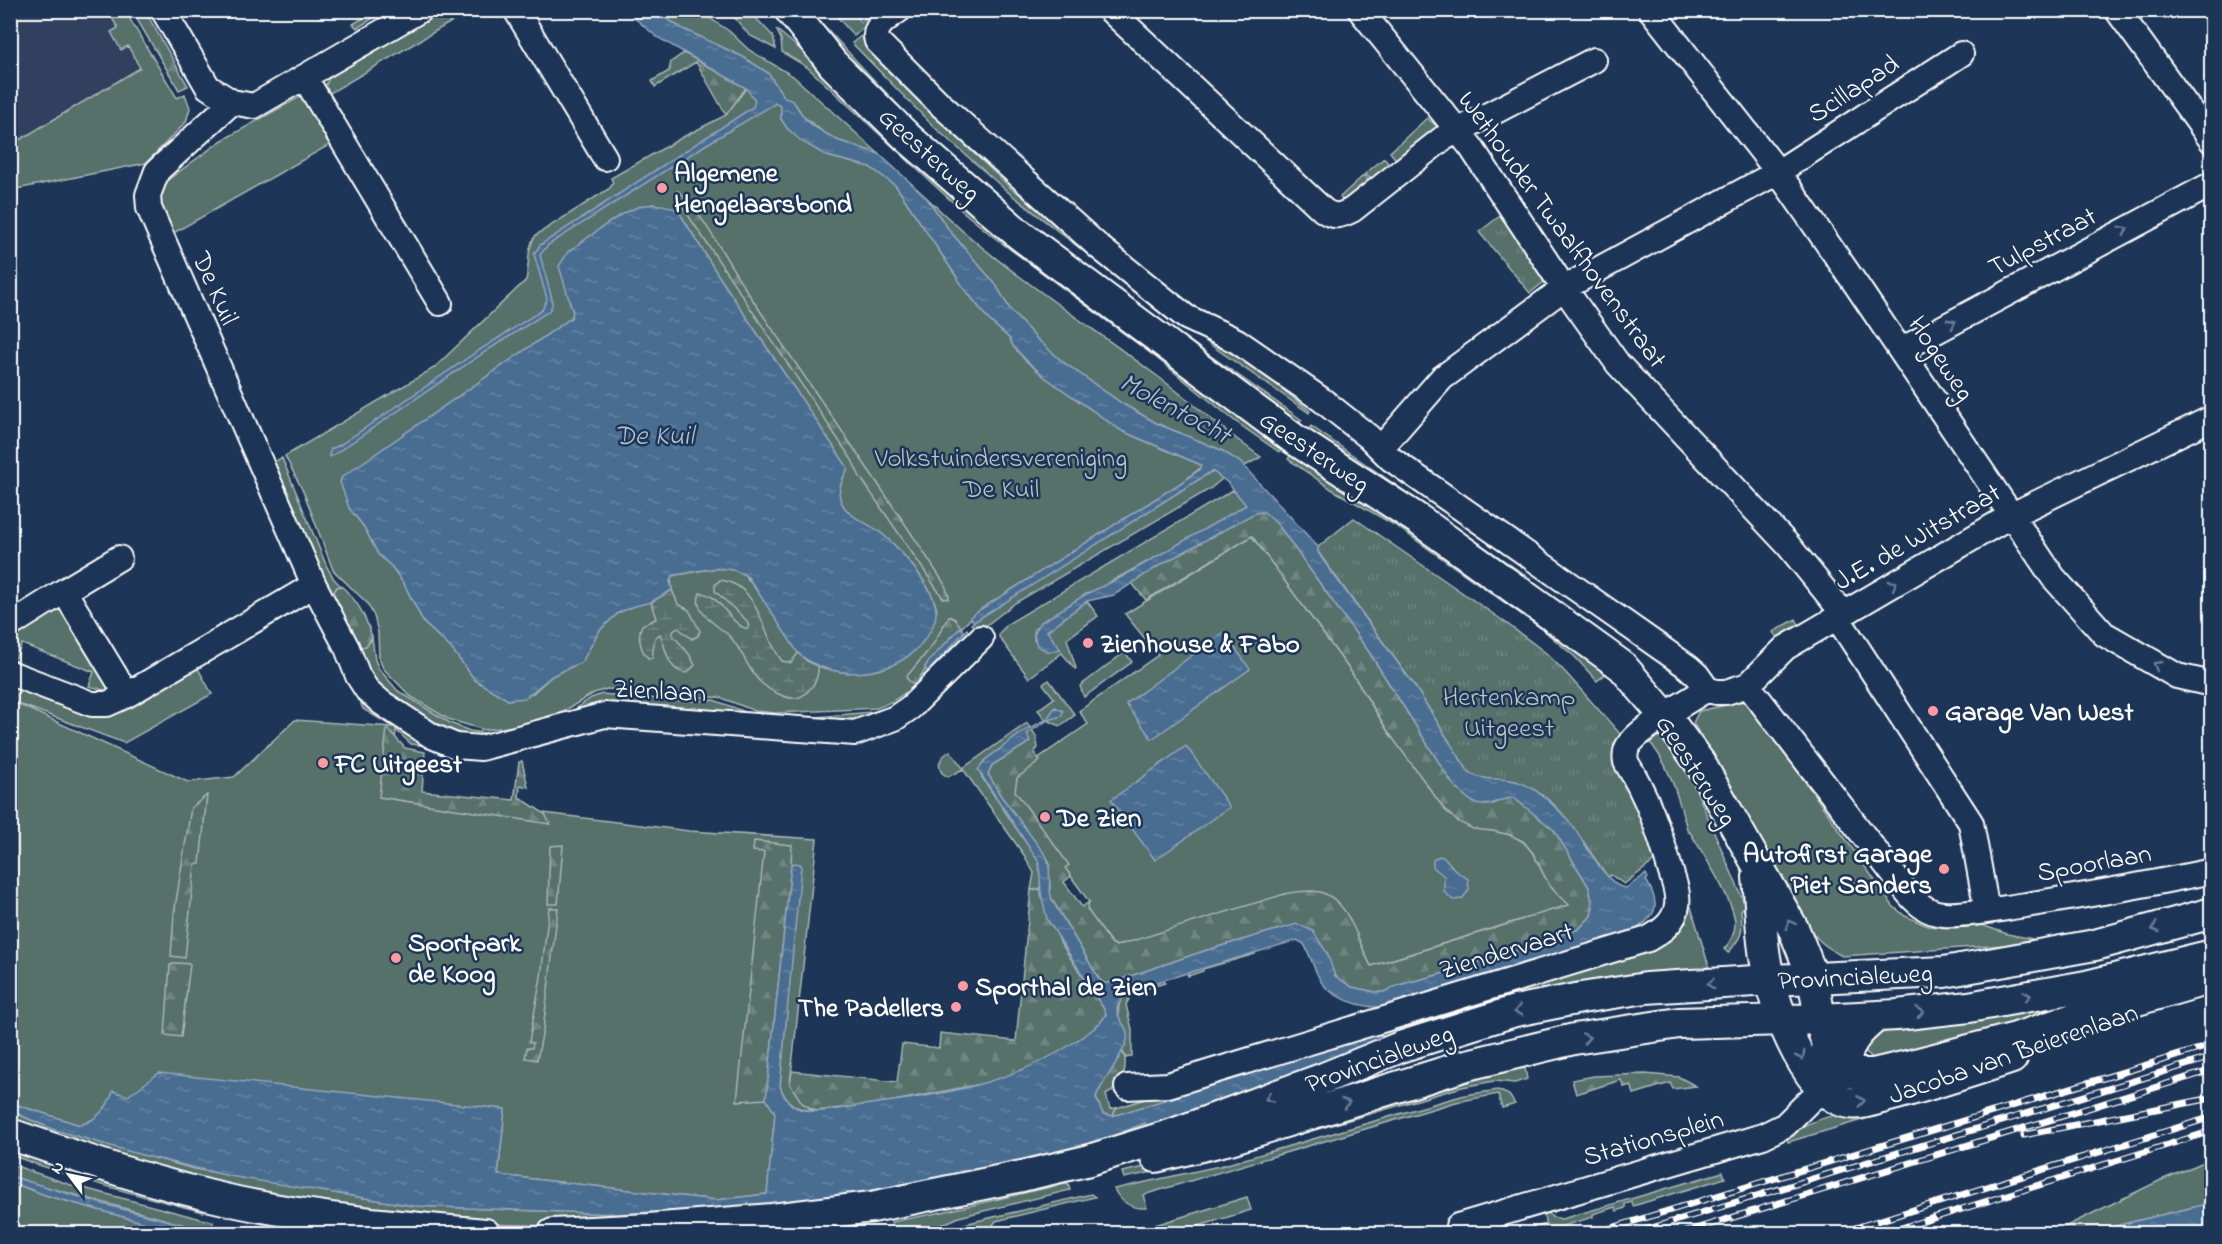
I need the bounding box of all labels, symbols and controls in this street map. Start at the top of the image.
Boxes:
street label: Scillapad [1801,46,1908,134]
street label: Wethouder Twaalfhovenstraat [1447,84,1675,377]
street label: Geesterweg [868,99,988,213]
place label: Algemene Hengelaarsbond [674,155,853,226]
marker: Algemene Hengelaarsbond [655,181,669,195]
street label: Tulpstraat [1982,198,2104,288]
one-way arrow [2118,226,2129,238]
street label: De Kuil [180,245,247,332]
street label: Hogeweg [1897,309,1983,410]
one-way arrow [1946,319,1957,330]
water label: Molentocht [1111,364,1240,458]
street label: Geesterweg [1250,402,1377,505]
water label: De Kuil [614,417,697,458]
park label: Volkstuindersvereniging De Kuil [874,440,1127,510]
street label: J.E. de Witstraat [1828,475,2009,602]
one-way arrow [1887,580,1897,591]
place label: Zienhouse & Fabo [1100,626,1300,665]
marker: Zienhouse & Fabo [1081,636,1095,650]
one-way arrow [2153,660,2163,672]
street label: Zienlaan [613,671,707,714]
park label: Hertenkamp Uitgeest [1443,679,1575,749]
place label: Garage Van West [1945,694,2135,734]
marker: Garage Van West [1926,704,1940,718]
street label: Geesterweg [1644,708,1746,835]
place label: FC Uitgeest [333,746,463,786]
marker: FC Uitgeest [316,756,330,770]
place label: De Zien [1055,800,1141,839]
marker: De Zien [1038,810,1052,824]
street label: Spoorlaan [2034,835,2155,894]
place label: Autofirst Garage Piet Sanders [1743,836,1933,906]
marker: Autofirst Garage Piet Sanders [1937,862,1951,876]
street label: Ziendervaart [1435,914,1579,991]
one-way arrow [1786,920,1797,930]
one-way arrow [2150,921,2160,934]
place label: Sportpark de Koog [408,925,522,996]
marker: Sportpark de Koog [389,951,403,965]
street label: Provincialeweg [1777,955,1934,1002]
place label: Sporthal de Zien [975,969,1157,1008]
one-way arrow [1707,977,1716,990]
marker: Sporthal de Zien [956,979,970,993]
place label: The Padellers [798,990,944,1029]
one-way arrow [2022,991,2031,1003]
street label: Jacoba van Beierenlaan [1884,994,2144,1116]
marker: The Padellers [949,1000,963,1014]
one-way arrow [1513,1003,1523,1016]
one-way arrow [1916,1006,1925,1019]
street label: Provincialeweg [1300,1016,1459,1105]
one-way arrow [1581,1032,1590,1044]
one-way arrow [1794,1050,1805,1061]
one-way arrow [1264,1091,1275,1104]
one-way arrow [1857,1096,1866,1108]
one-way arrow [1340,1098,1351,1110]
street label: Stationsplein [1579,1101,1729,1178]
north arrow [39,1145,99,1205]
text: N [45,1157,71,1179]

